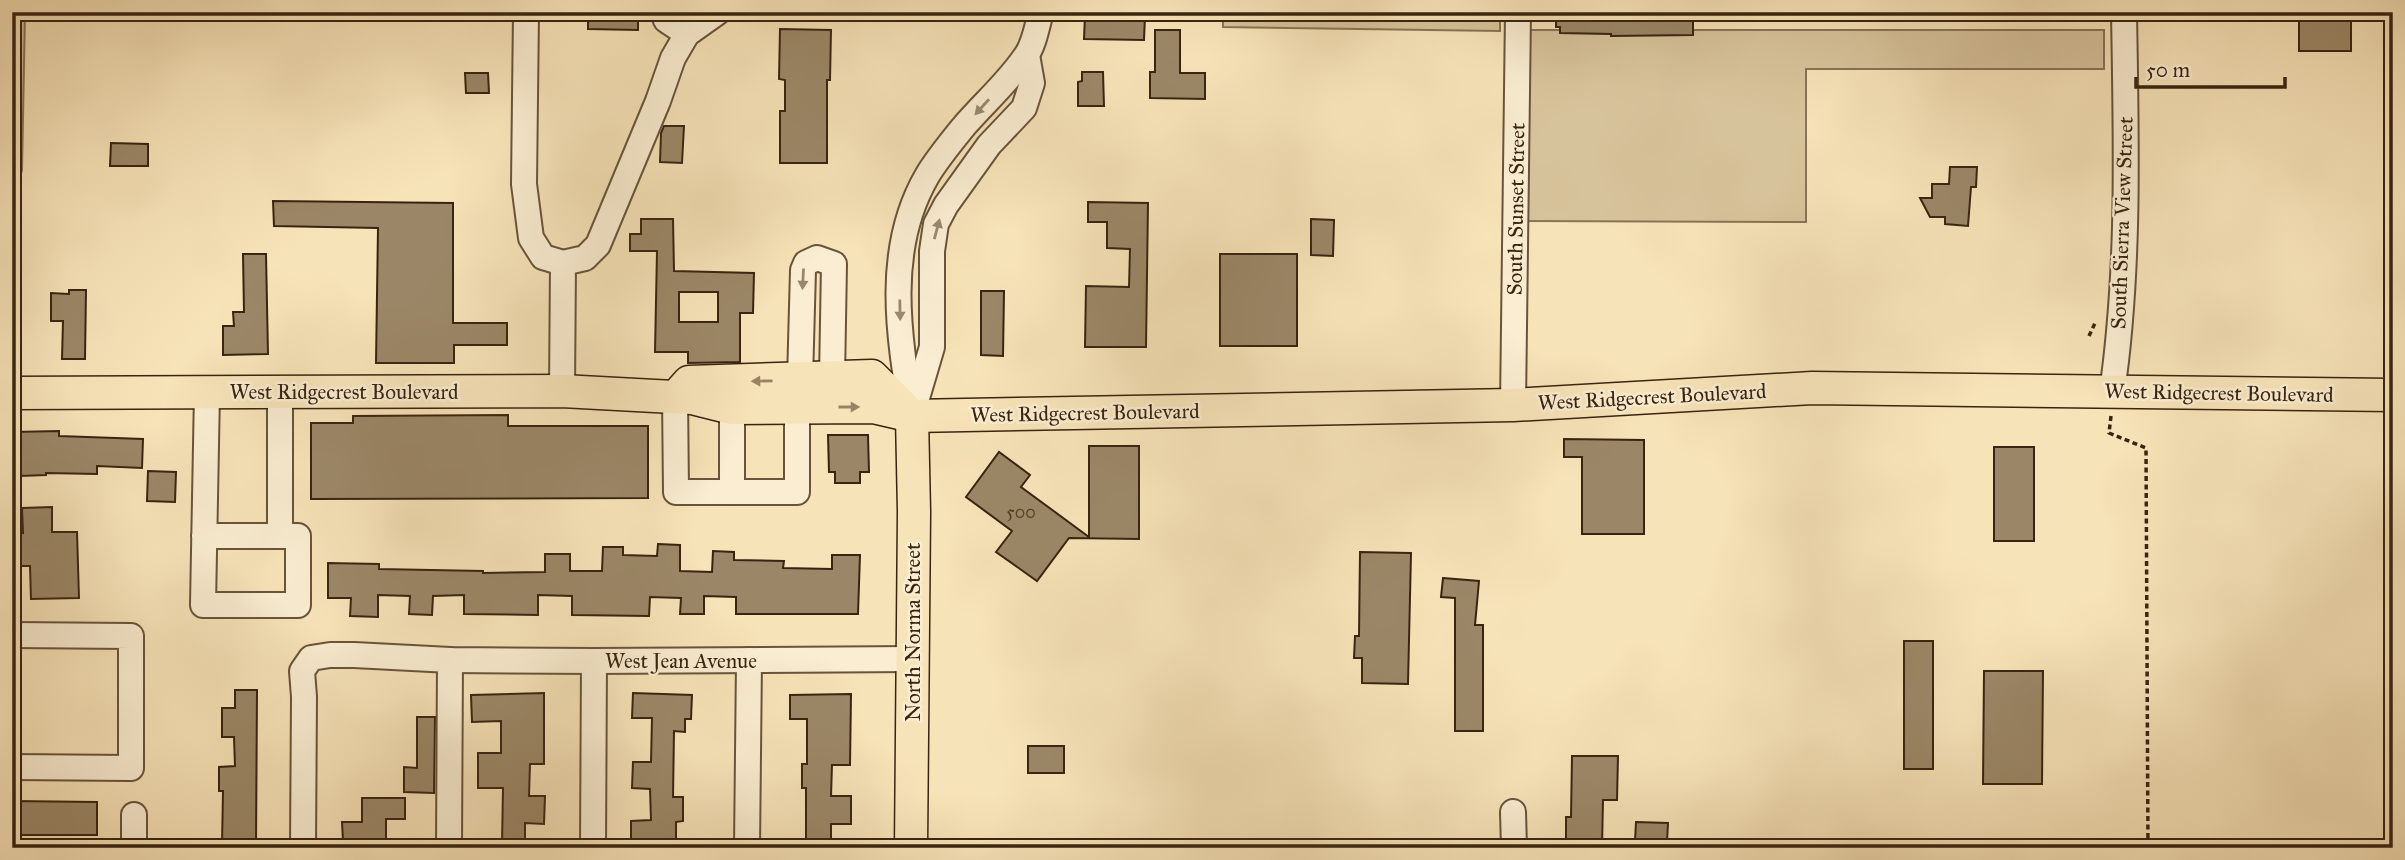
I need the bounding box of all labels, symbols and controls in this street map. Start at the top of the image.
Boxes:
scale bar [2136,46,2284,90]
text: 50 m [2146,57,2191,83]
one-way arrow [975,98,990,115]
street label: South Sierra View Street [2105,116,2139,330]
street label: South Sunset Street [1501,122,1531,296]
one-way arrow [932,218,942,239]
one-way arrow [798,268,809,290]
one-way arrow [894,299,905,321]
one-way arrow [751,375,773,386]
street label: West Ridgecrest Boulevard [1537,378,1768,416]
street label: West Ridgecrest Boulevard [2104,378,2334,408]
street label: West Ridgecrest Boulevard [229,379,459,405]
street label: West Ridgecrest Boulevard [970,398,1200,428]
one-way arrow [838,401,860,413]
house number: 500 [1006,501,1036,523]
street label: North Norma Street [900,542,926,721]
street label: West Jean Avenue [605,648,757,674]

